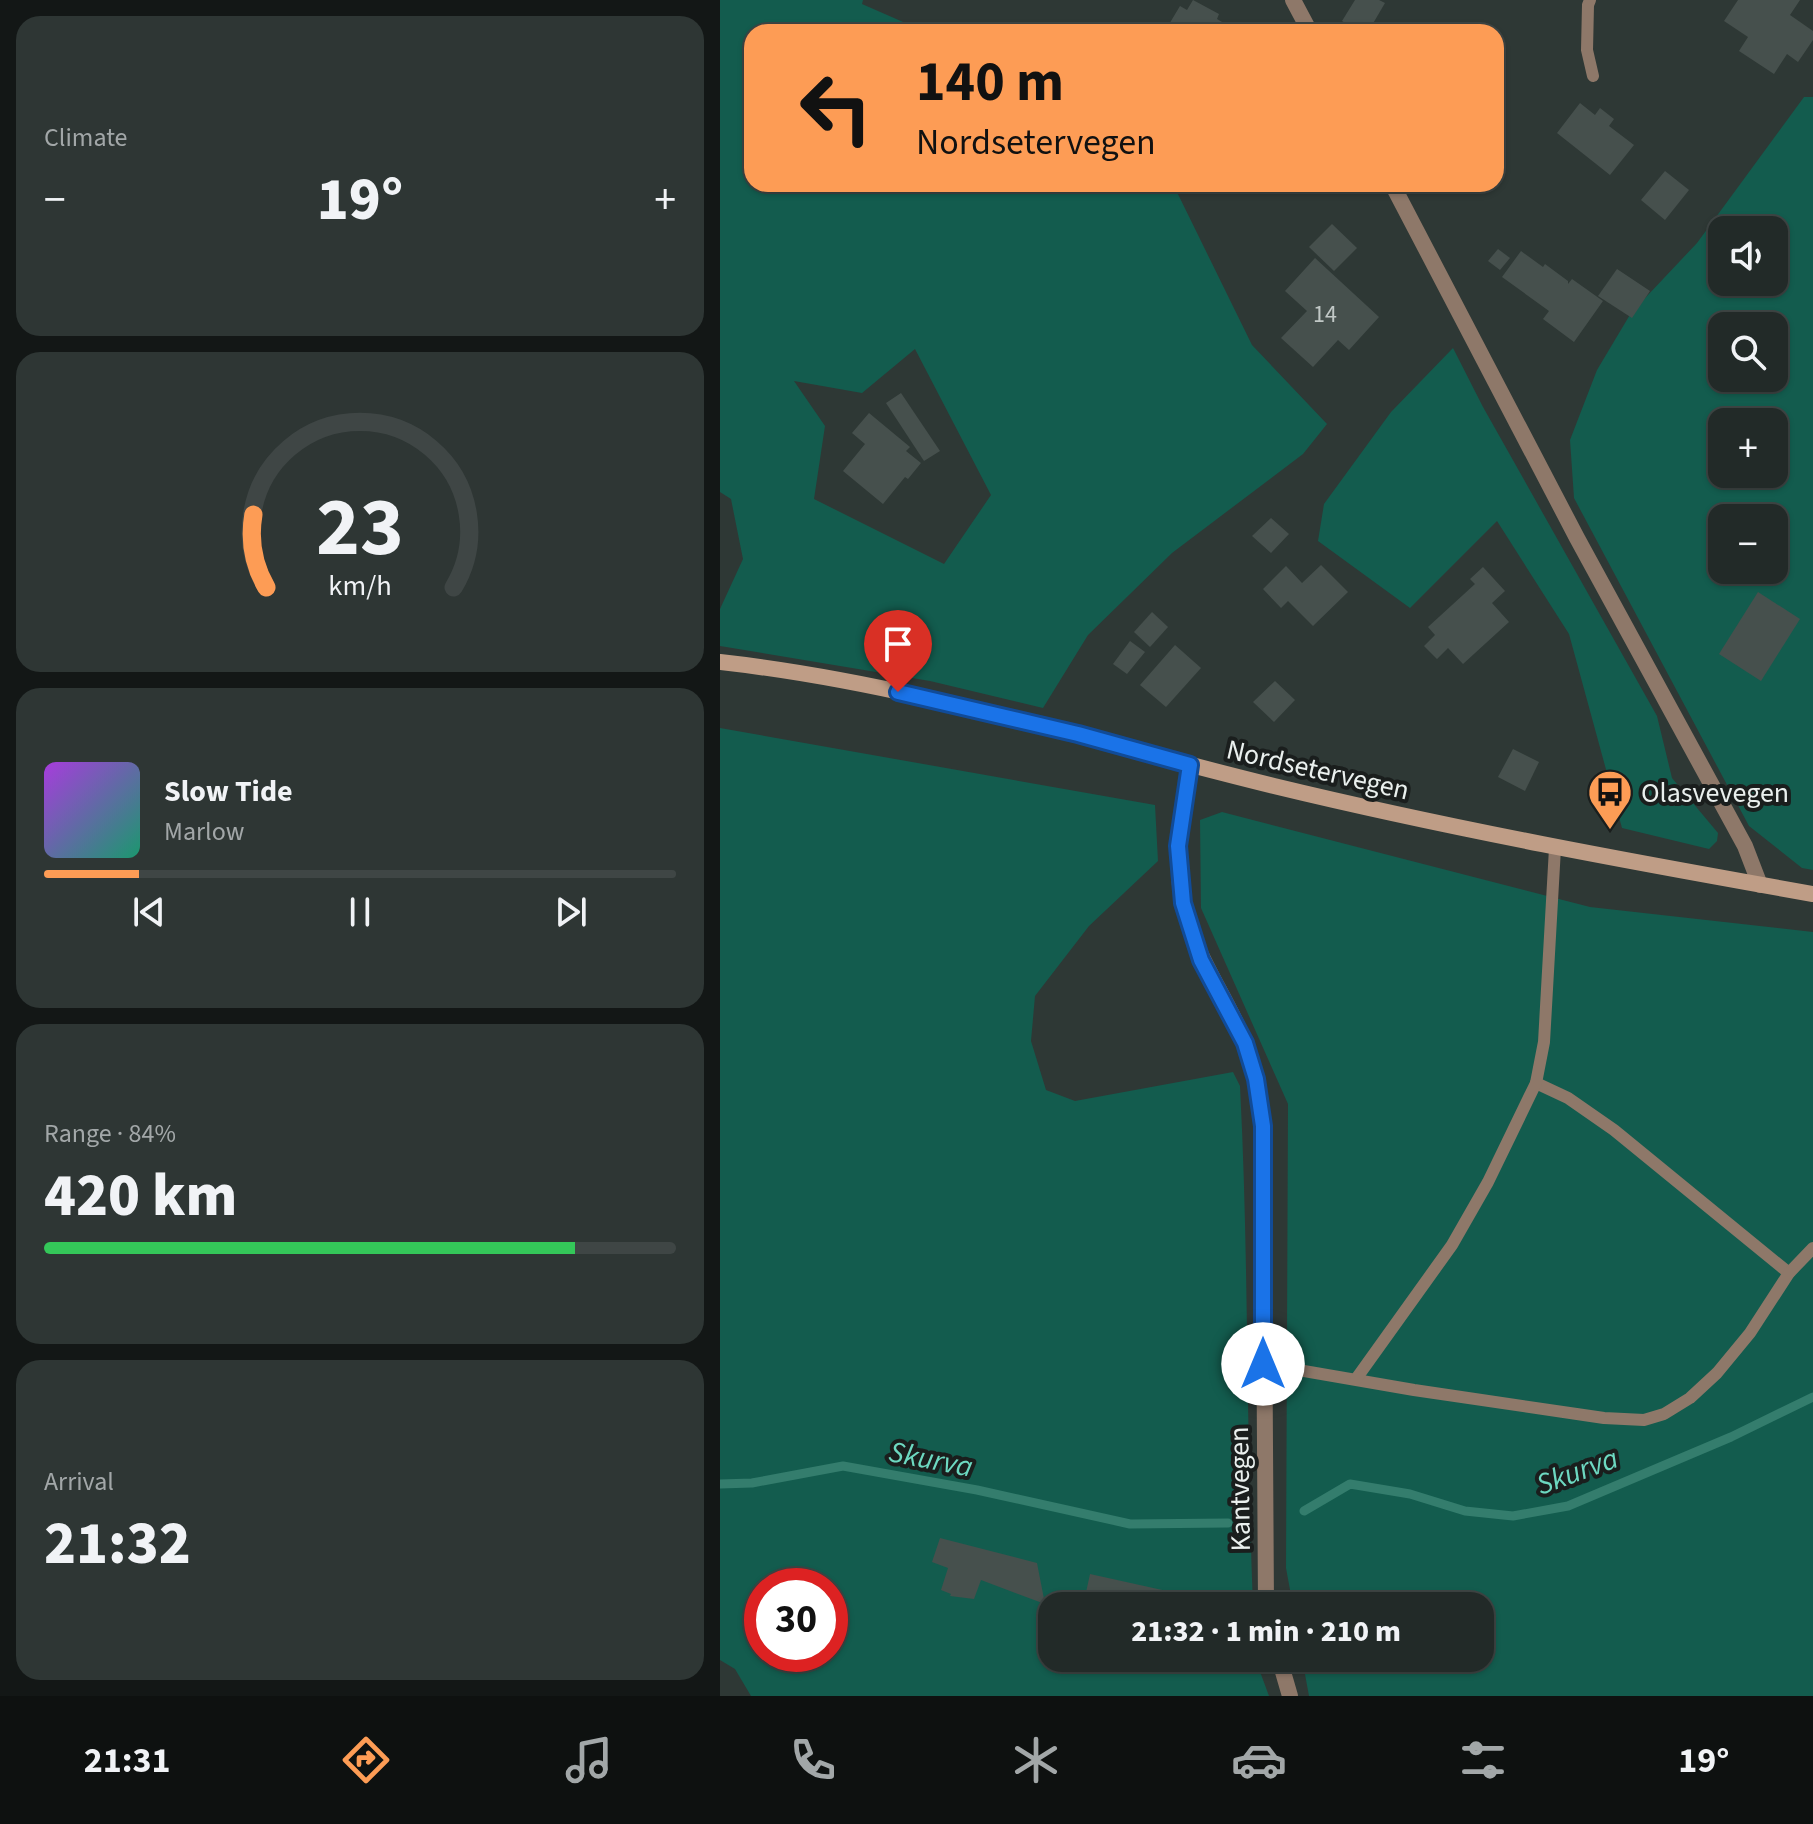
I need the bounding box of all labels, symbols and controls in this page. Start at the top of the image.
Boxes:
text: 140 m [916,43,1064,122]
icon: left [784,56,888,160]
text: Nordsetervegen [916,117,1156,168]
text: Climate [44,119,128,156]
text: 19° [317,158,403,243]
text: − [44,169,66,232]
text: + [654,169,676,232]
map controls [1708,216,1788,584]
button: sound [1708,216,1788,296]
house number: 14 [1313,297,1337,332]
button: search [1708,312,1788,392]
button: + [1708,408,1788,488]
text: 23 [316,469,404,587]
button: − [1708,504,1788,584]
text: km/h [328,566,392,606]
pin [864,610,932,692]
icon: arrive [876,622,920,666]
street label: Nordsetervegen [1222,730,1413,810]
bus stop icon: Olasvevegen [1586,768,1634,831]
text: Slow Tide [164,770,293,813]
place label: Olasvevegen [1641,773,1789,813]
text: Marlow [164,813,244,850]
icon: previous [127,890,171,934]
icon: pause [338,890,382,934]
icon: next [549,890,593,934]
text: Range · 84% [44,1115,176,1152]
text: 420 km [44,1154,237,1239]
position arrow [1221,1322,1305,1406]
street label: Kantvegen [1219,1426,1261,1552]
water label: Skurva [885,1430,977,1489]
water label: Skurva [1530,1437,1624,1506]
text: Arrival [44,1463,114,1500]
text: 21:32 [44,1502,191,1587]
speed limit sign: 30 [744,1568,848,1672]
text: 21:32 · 1 min · 210 m [1131,1610,1401,1653]
icon: directions [338,1732,394,1788]
icon: music [561,1732,617,1788]
icon: phone [785,1732,841,1788]
icon: climate [1008,1732,1064,1788]
icon: car [1231,1732,1287,1788]
icon: filters [1455,1732,1511,1788]
text: 21:31 [84,1735,171,1786]
text: 19° [1678,1735,1729,1786]

